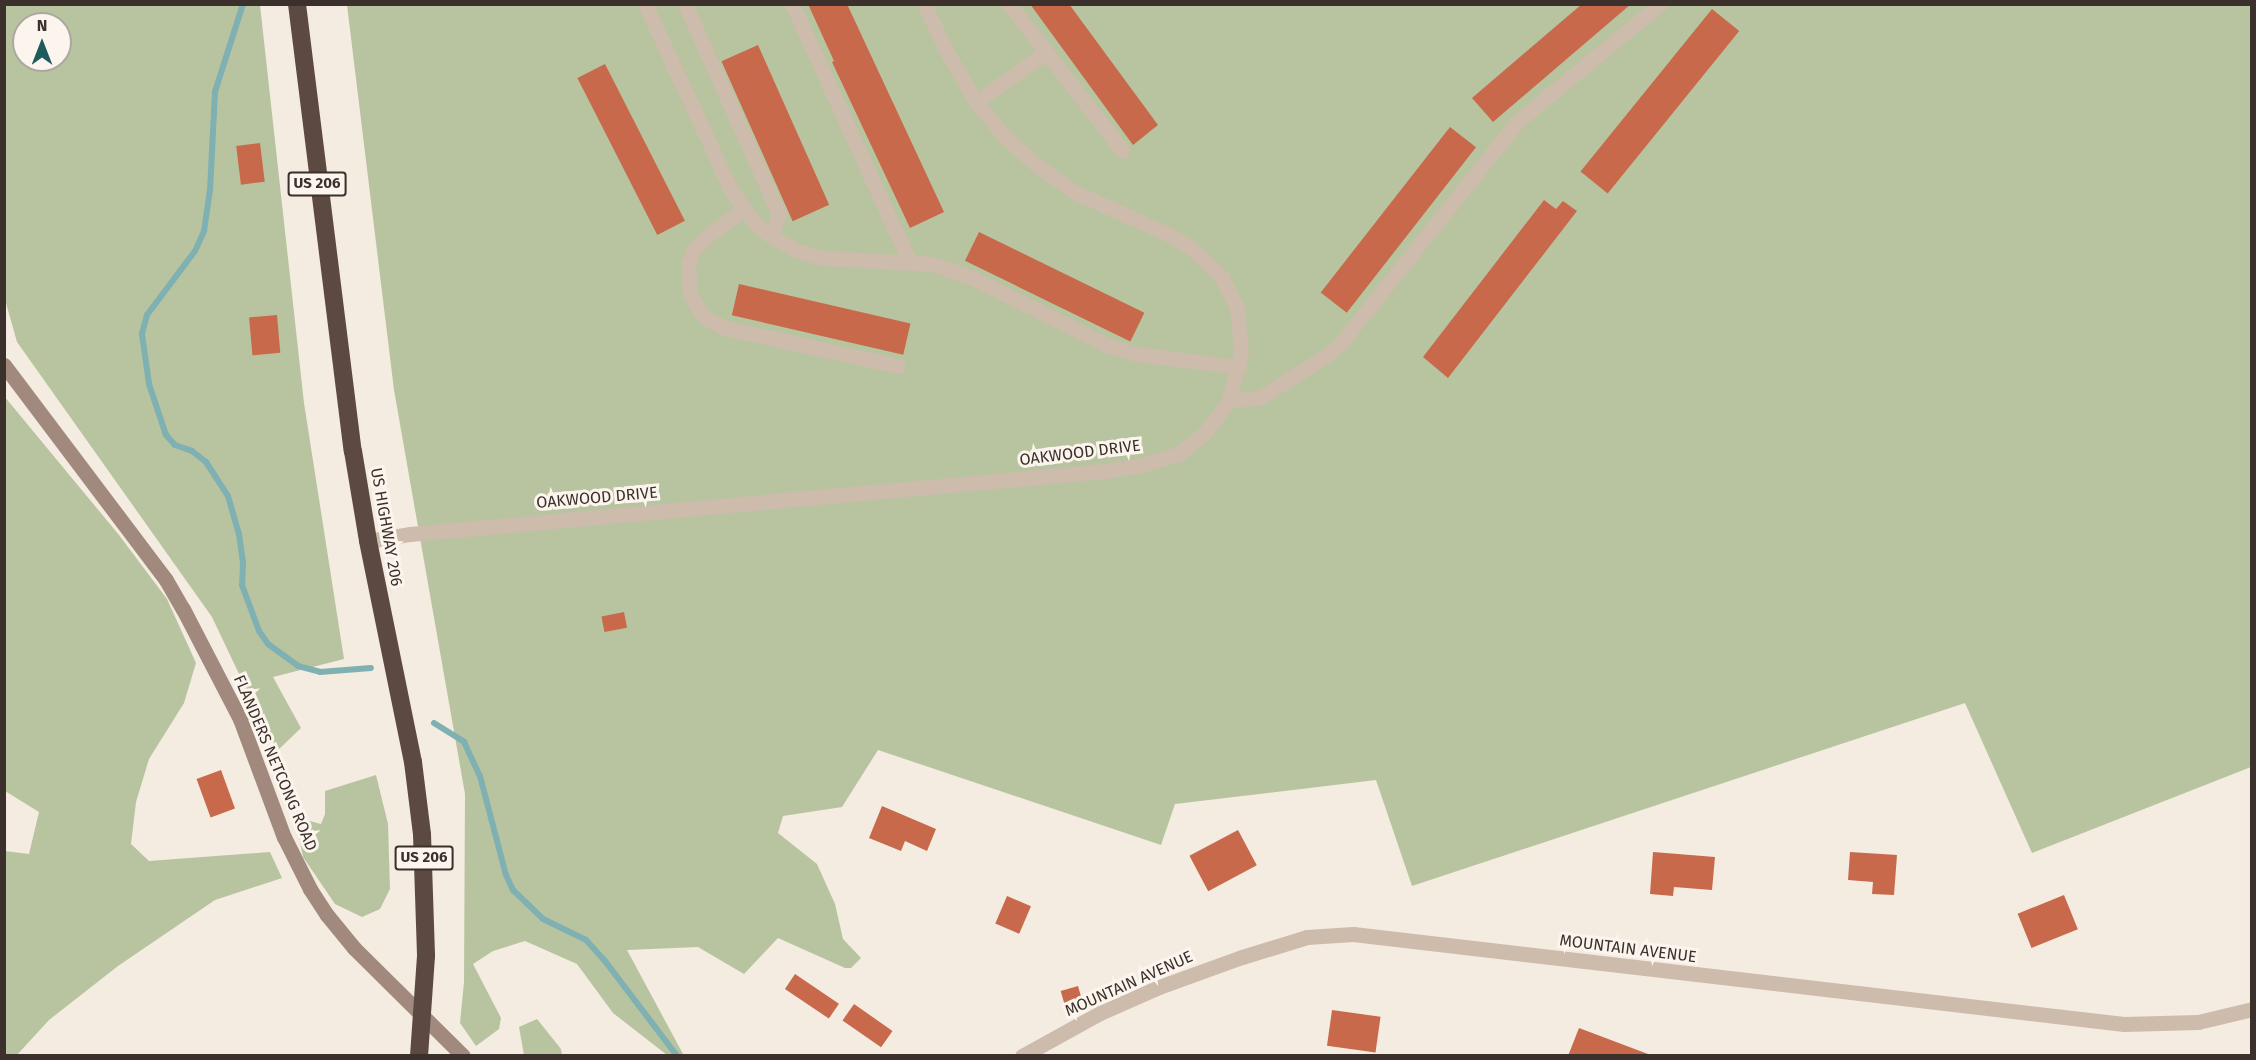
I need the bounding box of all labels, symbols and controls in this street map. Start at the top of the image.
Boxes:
north arrow [12,12,72,72]
text: N [37,16,47,35]
road number: US 206 [287,172,347,196]
street label: OAKWOOD DRIVE [1018,436,1142,470]
street label: US HIGHWAY 206 [366,466,406,588]
street label: OAKWOOD DRIVE [536,483,658,513]
street label: FLANDERS NETCONG ROAD [229,672,321,854]
road number: US 206 [394,846,454,870]
street label: MOUNTAIN AVENUE [1558,931,1698,967]
street label: MOUNTAIN AVENUE [1062,947,1196,1021]

